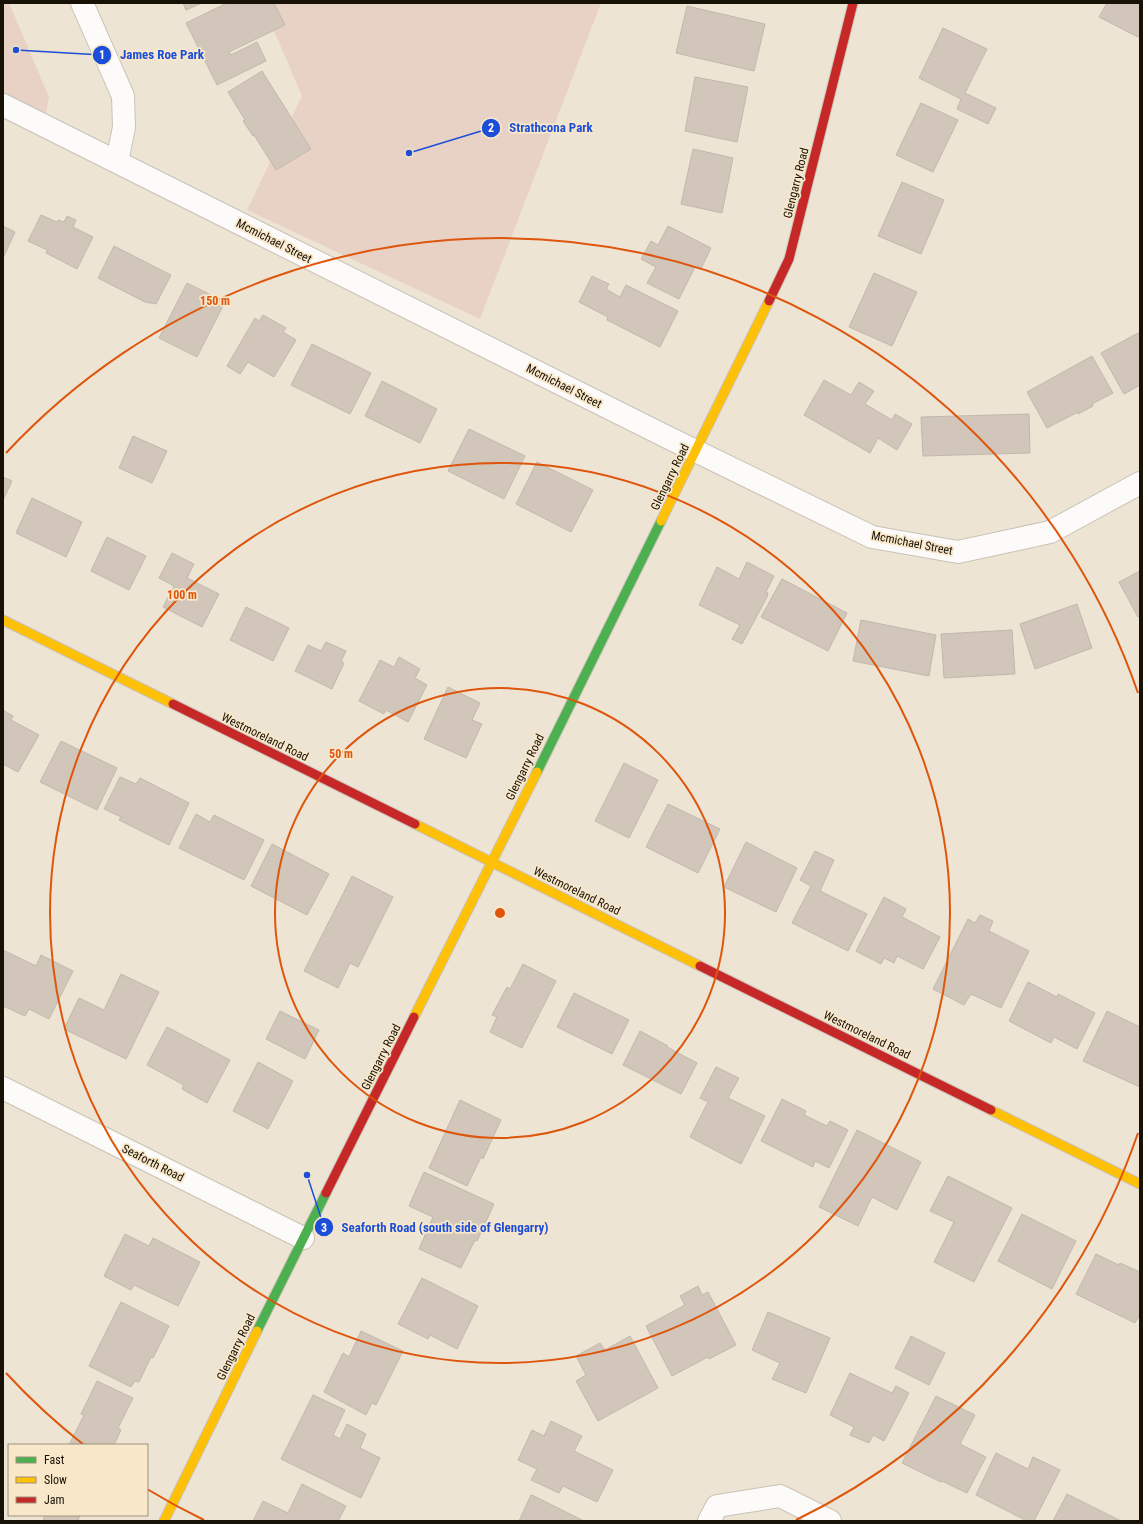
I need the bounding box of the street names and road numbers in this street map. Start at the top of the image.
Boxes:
street label: Glengarry Road [780,146,812,220]
street label: Mcmichael Street [234,216,314,266]
street label: Mcmichael Street [524,361,604,411]
street label: Glengarry Road [648,441,692,513]
street label: Mcmichael Street [870,528,954,558]
street label: Westmoreland Road [219,710,311,764]
street label: Glengarry Road [503,731,547,803]
street label: Westmoreland Road [531,864,623,918]
street label: Westmoreland Road [821,1008,913,1062]
street label: Glengarry Road [358,1022,404,1092]
street label: Seaforth Road [120,1141,186,1185]
street label: Glengarry Road [214,1311,258,1383]

